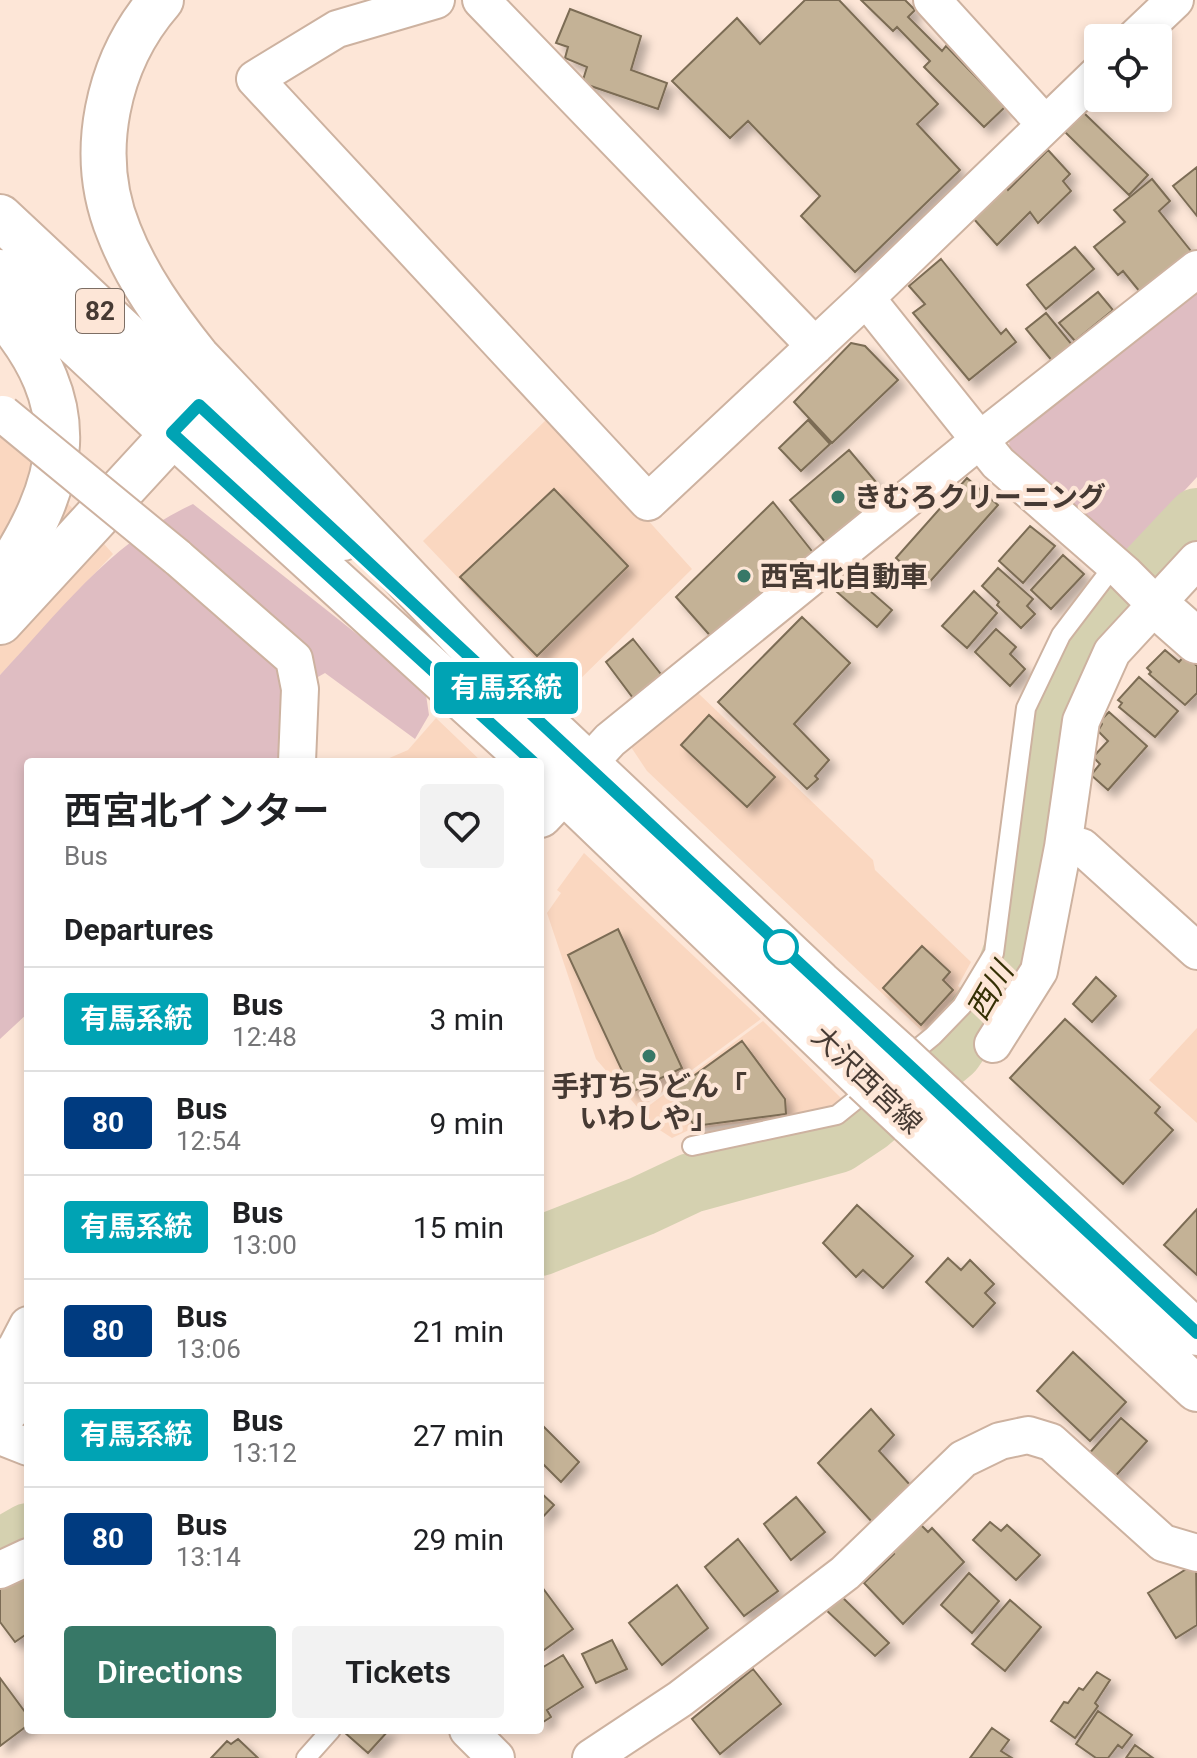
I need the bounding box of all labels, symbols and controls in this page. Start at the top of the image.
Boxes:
map controls [1084,24,1172,112]
button: locate [1084,24,1172,112]
road number: 82 [76,289,124,333]
place label: きむろクリーニング [854,481,1106,514]
marker: きむろクリーニング [829,488,847,506]
place label: 西宮北自動車 [760,560,928,593]
marker: 西宮北自動車 [735,567,753,585]
line badge: 有馬系統 [450,662,562,714]
text: 有馬系統 [450,671,562,704]
button: heart [420,784,504,868]
text: 西宮北インター [64,789,330,833]
text: Bus [64,841,108,871]
text: Departures [64,912,214,947]
unlabelled marker [764,930,798,964]
water label: 西川 [960,954,1022,1026]
text: Bus [232,987,283,1022]
text: 有馬系統 [80,1002,192,1035]
text: 3 min [430,1002,504,1037]
street label: 大沢西宮線 [805,1019,929,1141]
text: 12:48 [232,1022,297,1052]
marker: 手打ちうどん「 いわしや」 [640,1047,658,1065]
place label: 手打ちうどん「 いわしや」 [551,1070,747,1135]
text: Bus [176,1091,227,1126]
text: 80 [92,1106,124,1139]
text: 9 min [430,1106,504,1141]
text: 12:54 [176,1126,241,1156]
text: Bus [232,1195,283,1230]
text: 有馬系統 [80,1210,192,1243]
text: 15 min [413,1210,504,1245]
text: 13:00 [232,1230,297,1260]
text: Bus [176,1299,227,1334]
text: 80 [92,1314,124,1347]
text: 21 min [413,1314,504,1349]
text: 13:06 [176,1334,241,1364]
text: Bus [232,1403,283,1438]
text: 有馬系統 [80,1418,192,1451]
text: 27 min [413,1418,504,1453]
text: 13:12 [232,1438,297,1468]
text: Bus [176,1507,227,1542]
text: 80 [92,1522,124,1555]
text: 29 min [413,1522,504,1557]
text: 13:14 [176,1542,241,1572]
button: Directions [64,1626,276,1718]
button: Tickets [292,1626,504,1718]

